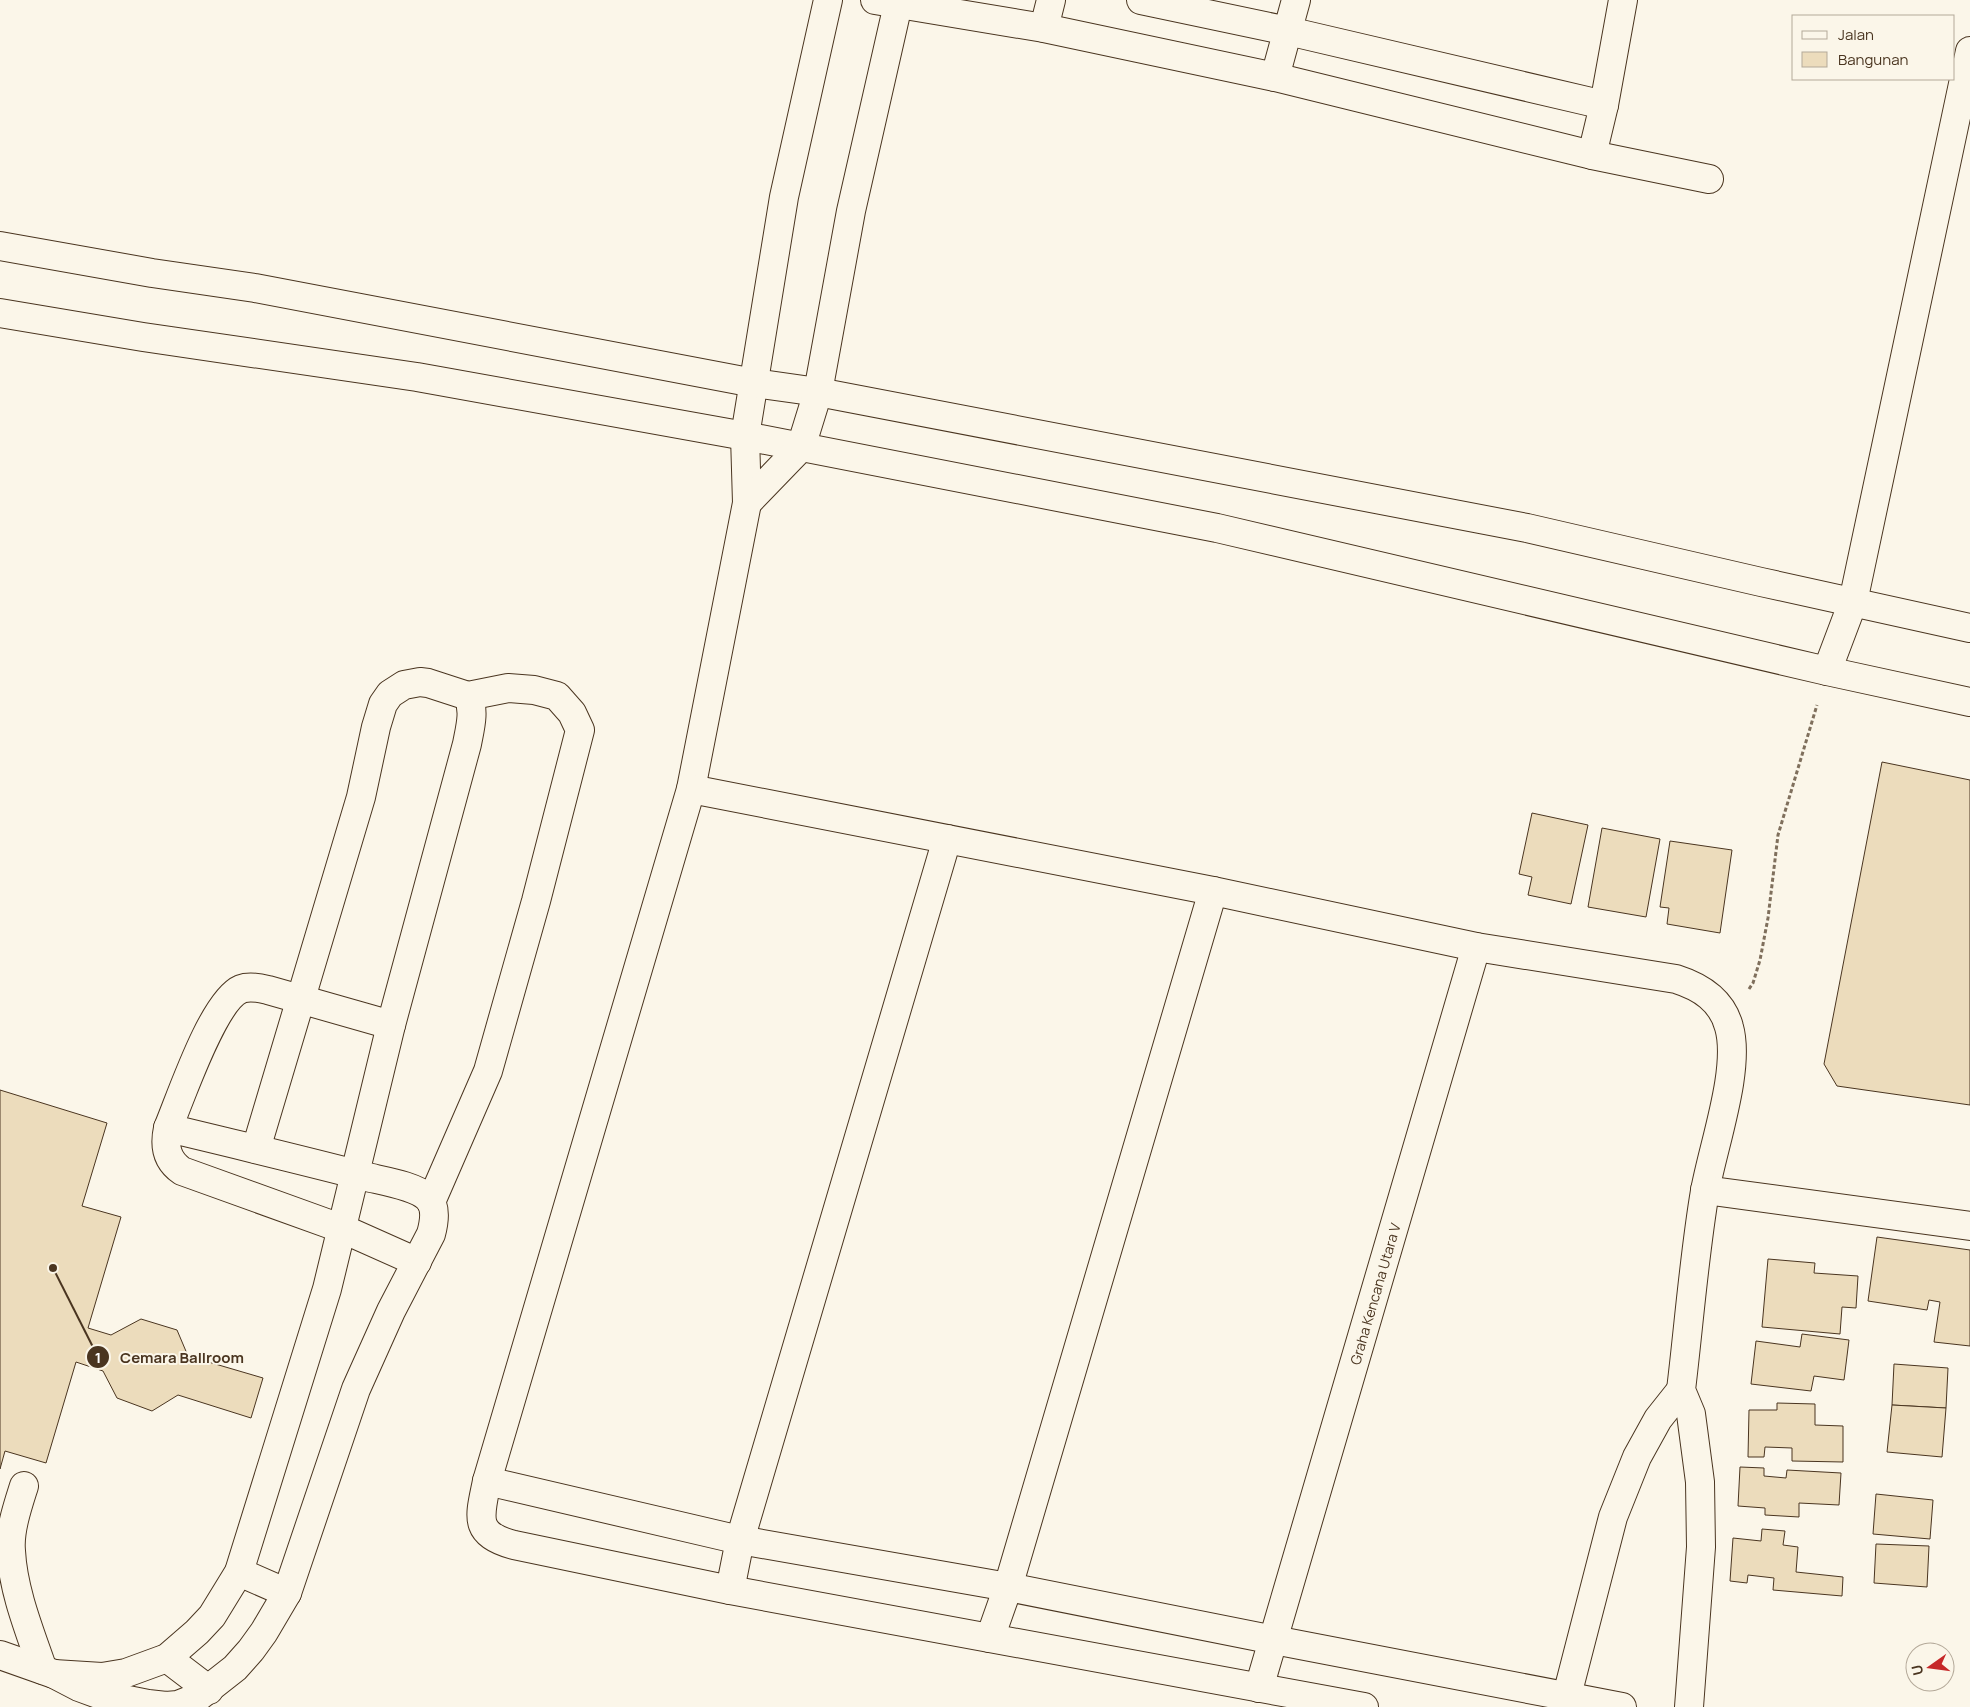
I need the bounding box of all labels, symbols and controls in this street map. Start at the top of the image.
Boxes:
legend [1792,15,1955,80]
text: Jalan [1838,24,1874,45]
text: Bangunan [1838,49,1908,70]
street label: Graha Kencana Utara V [1345,1220,1404,1367]
callout: Cemara Ballroom [85,1342,254,1372]
text: 1 [95,1347,101,1368]
text: Cemara Ballroom [120,1347,244,1368]
north arrow [1905,1642,1955,1692]
text: U [1906,1663,1927,1677]

